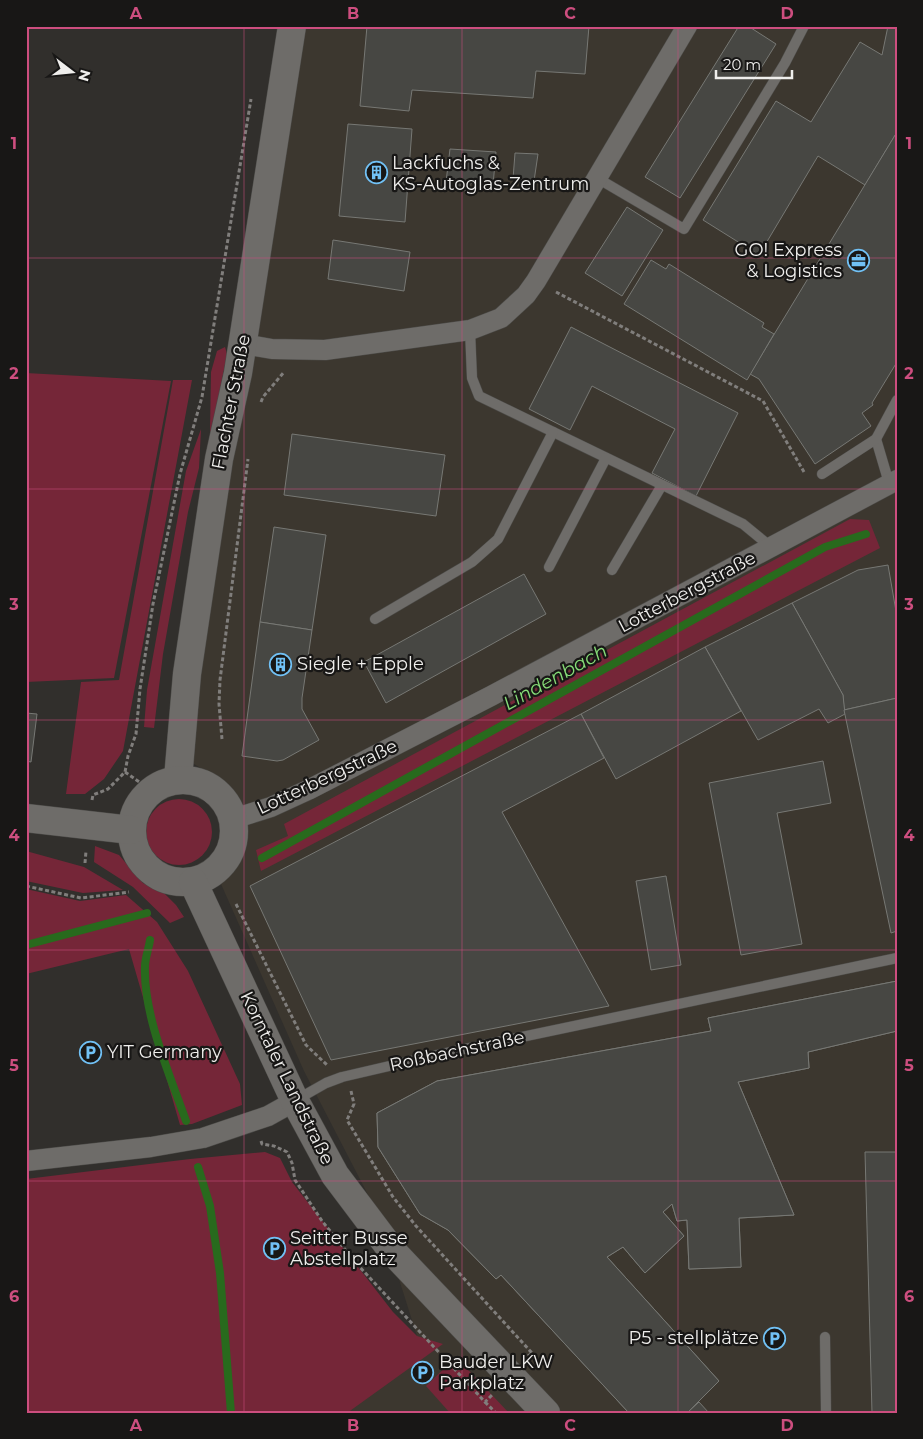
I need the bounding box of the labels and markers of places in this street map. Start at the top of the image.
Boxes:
place label: Lackfuchs & KS-Autoglas-Zentrum [392,152,589,195]
building icon: Lackfuchs & KS-Autoglas-Zentrum [364,161,388,185]
place label: GO! Express & Logistics [735,239,842,282]
office icon: GO! Express & Logistics [846,248,870,272]
building icon: Siegle + Epple [269,652,293,676]
place label: Siegle + Epple [297,653,424,675]
parking icon: YIT Germany [79,1040,103,1064]
place label: YIT Germany [107,1041,222,1063]
place label: Seitter Busse Abstellplatz [290,1227,408,1270]
parking icon: Seitter Busse Abstellplatz [262,1236,286,1260]
parking icon: P5 - stellplätze [763,1326,787,1350]
place label: P5 - stellplätze [629,1327,759,1349]
place label: Bauder LKW Parkplatz [439,1351,553,1394]
parking icon: Bauder LKW Parkplatz [411,1360,435,1384]

